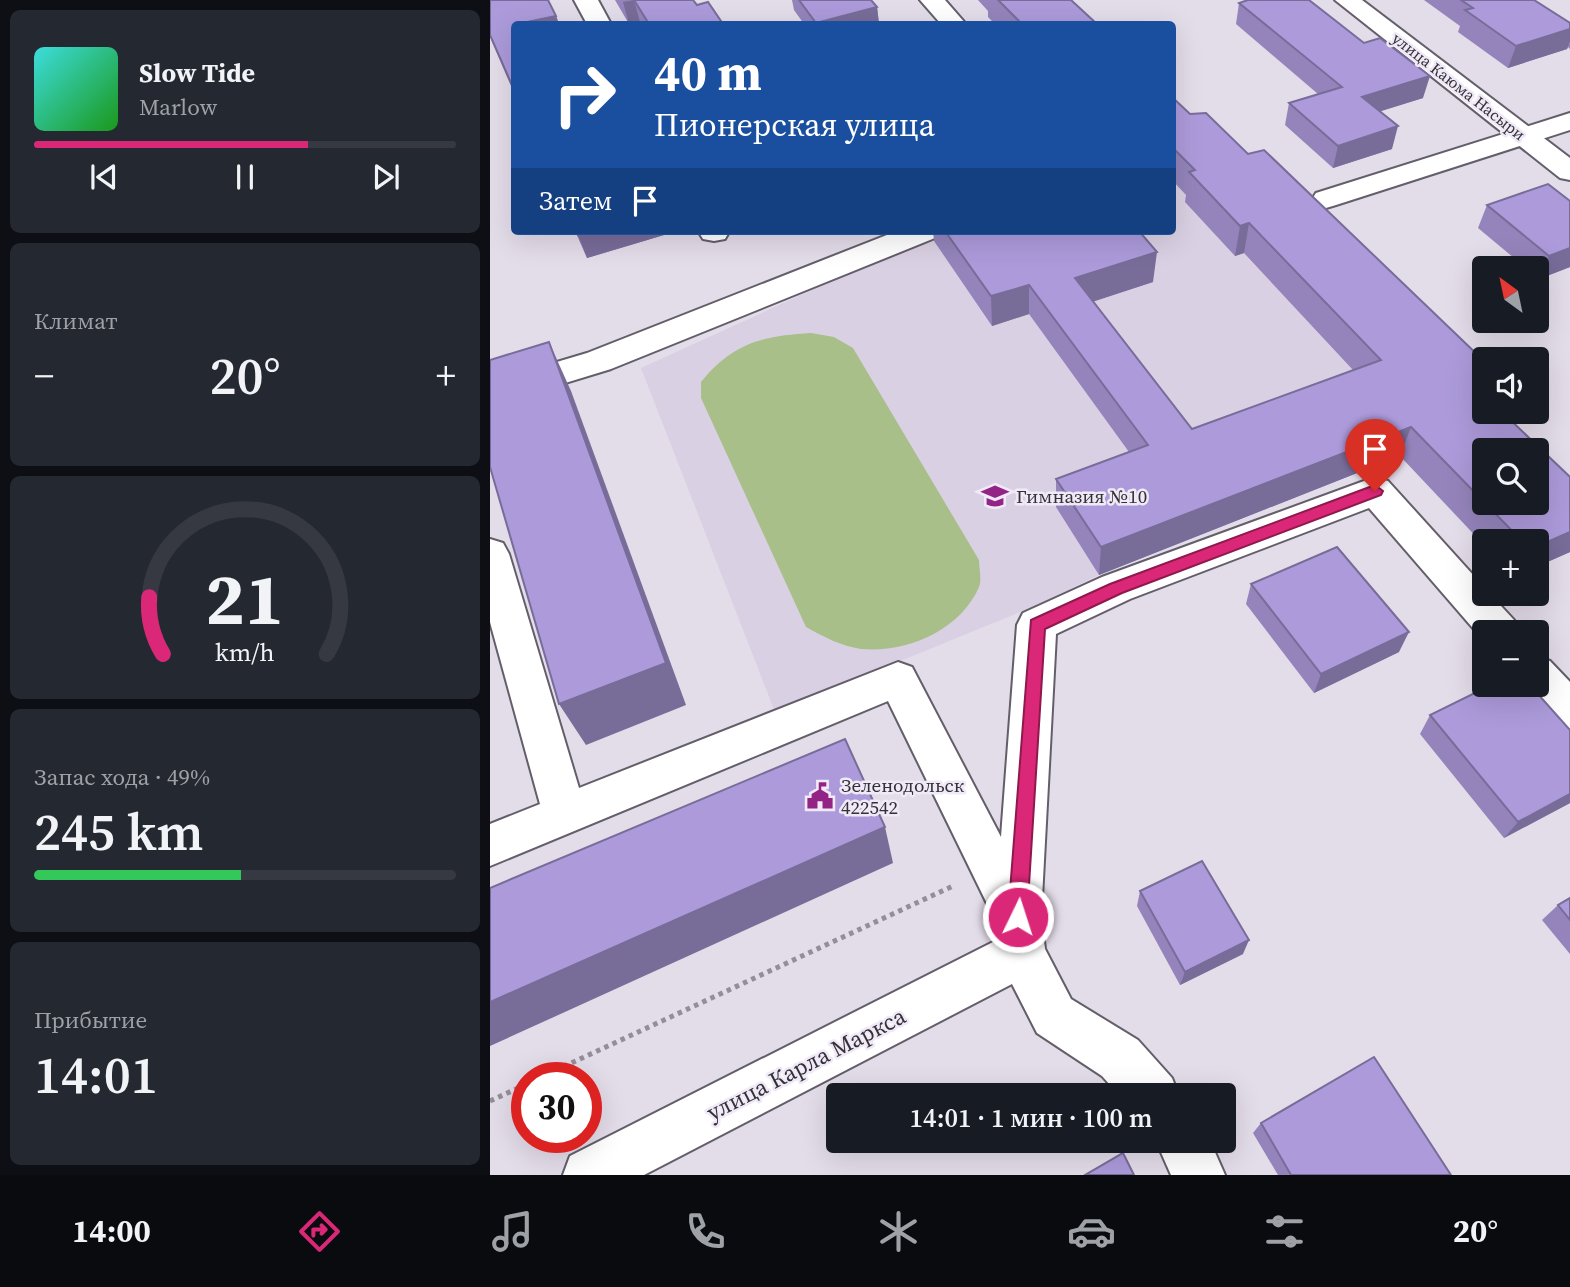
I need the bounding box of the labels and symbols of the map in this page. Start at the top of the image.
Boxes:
street label: улица Каюма Насыри [1388,27,1530,145]
north arrow [1472,256,1549,332]
pin [1345,419,1405,491]
school or university icon: Гимназия №10 [980,481,1010,511]
place label: Гимназия №10 [1016,483,1147,509]
place label: Зеленодольск 422542 [841,772,965,820]
public building icon: Зеленодольск 422542 [805,781,835,811]
position arrow [981,880,1055,954]
street label: улица Карла Маркса [701,1000,911,1128]
speed limit sign: 30 [511,1062,602,1153]

